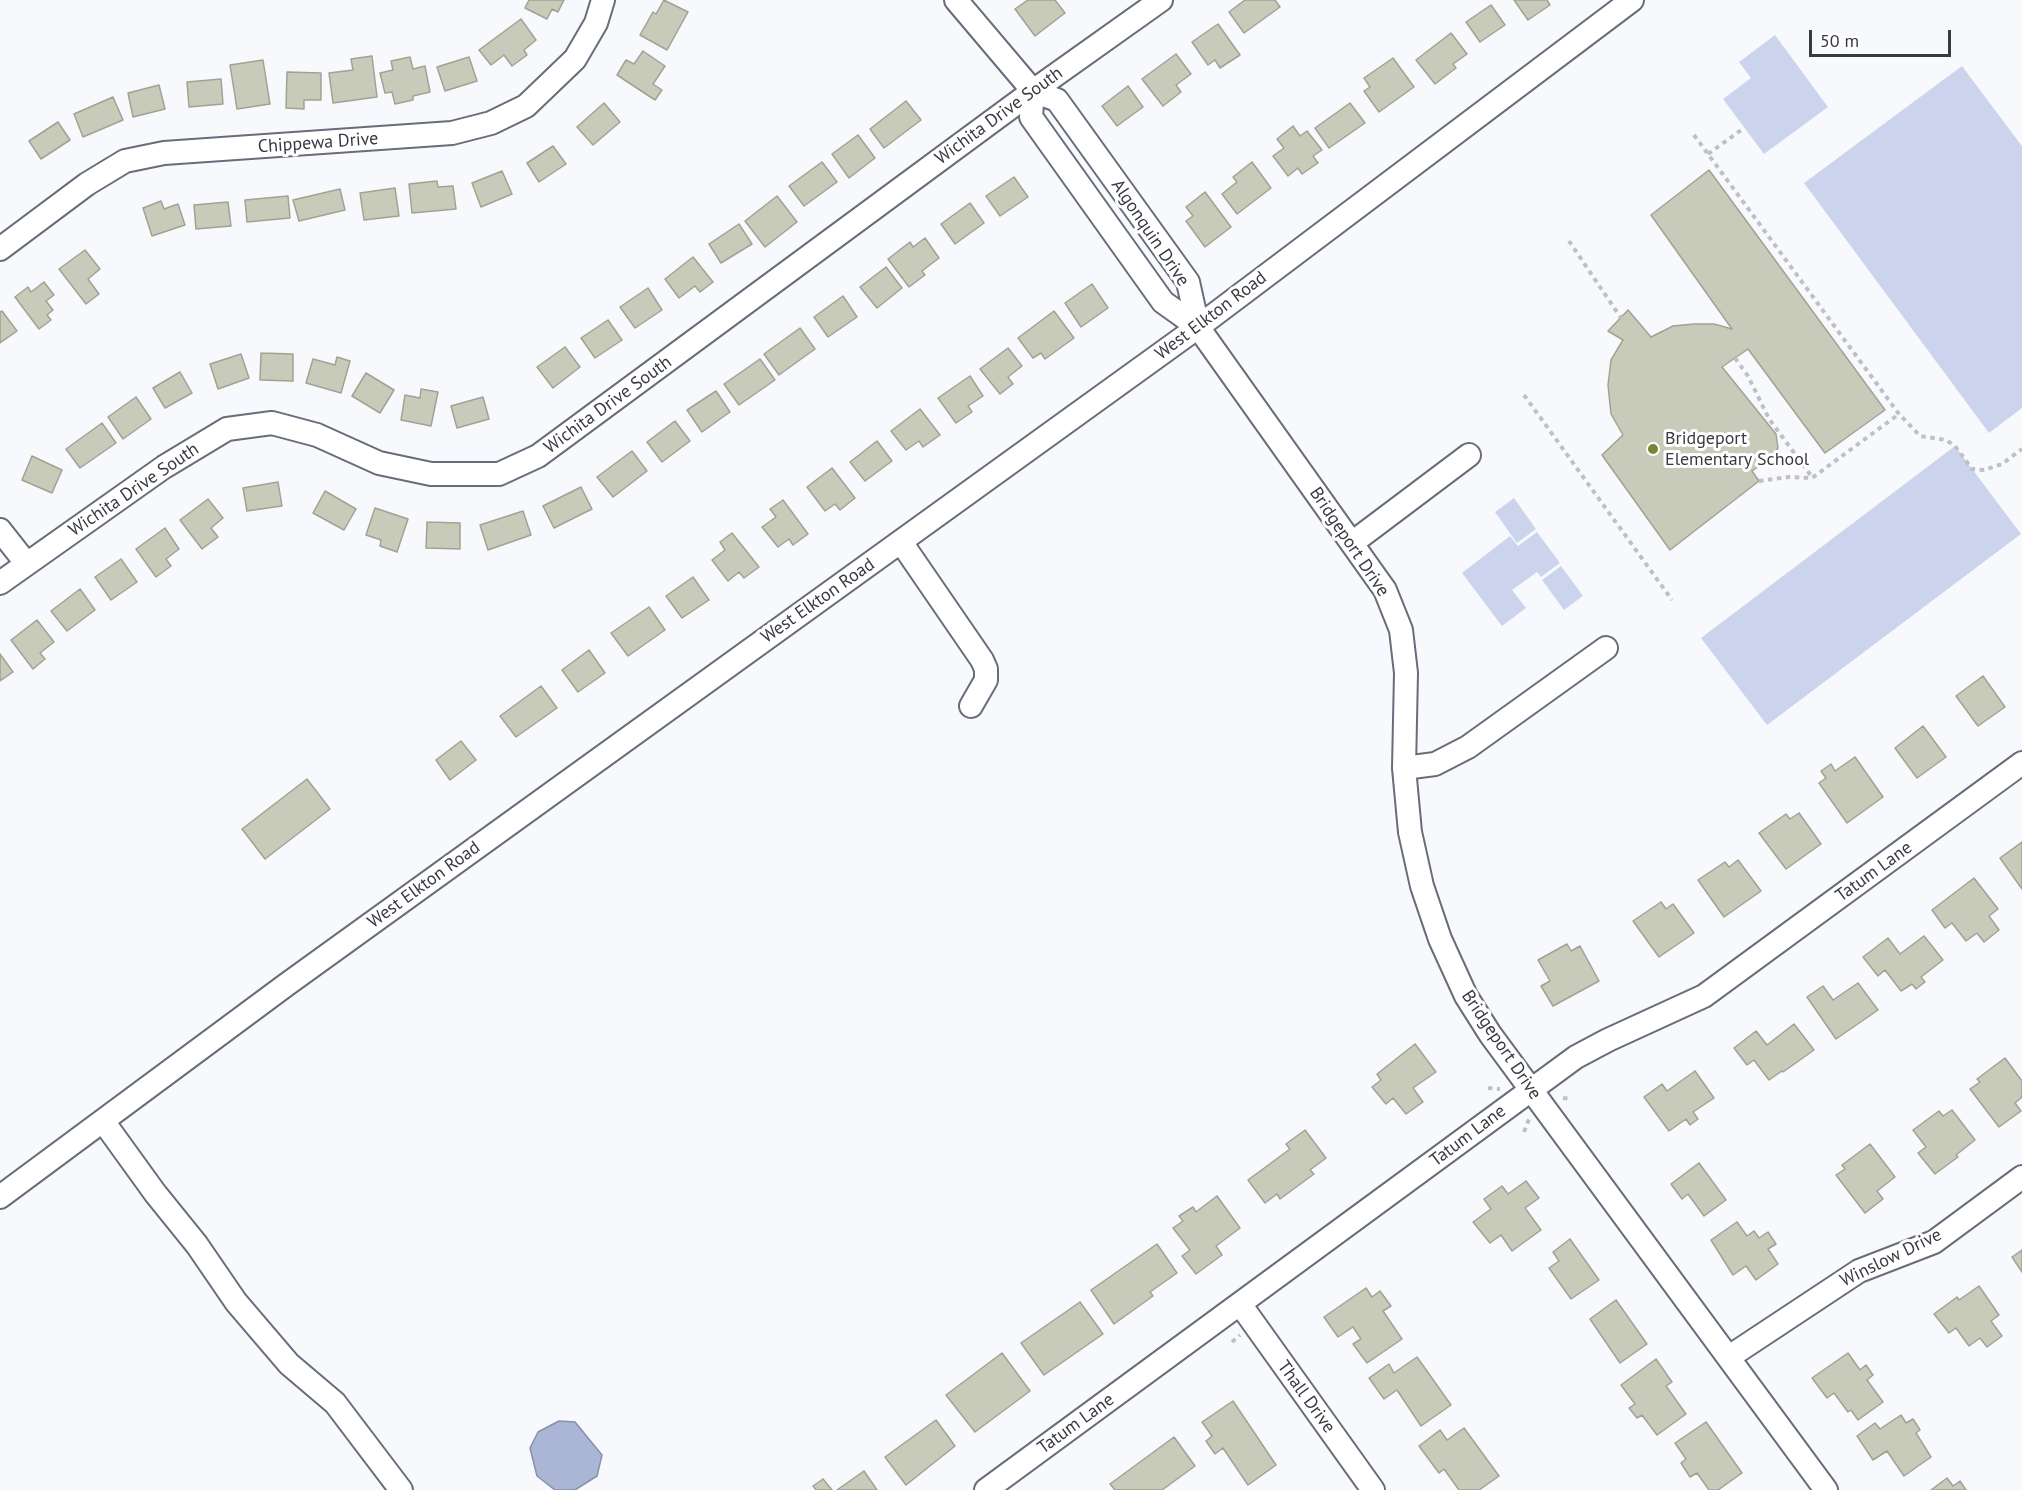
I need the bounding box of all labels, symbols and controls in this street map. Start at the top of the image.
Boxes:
scale bar [1812,18,1954,56]
text: 50 m [1820,29,1859,52]
street label: Wichita Drive South [931,62,1067,170]
street label: Chippewa Drive [257,128,379,158]
street label: Algonquin Drive [1106,176,1194,290]
street label: West Elkton Road [1151,267,1271,365]
street label: Wichita Drive South [540,351,676,459]
place label: Bridgeport Elementary School [1665,428,1809,470]
street label: Wichita Drive South [65,438,203,542]
marker: Bridgeport Elementary School [1646,442,1660,456]
street label: Bridgeport Drive [1304,483,1394,601]
street label: West Elkton Road [757,554,879,648]
street label: West Elkton Road [364,837,484,933]
street label: Tatum Lane [1832,837,1916,907]
street label: Bridgeport Drive [1456,986,1546,1104]
street label: Tatum Lane [1426,1101,1510,1171]
street label: Winslow Drive [1837,1224,1945,1292]
street label: Thall Drive [1272,1357,1340,1437]
street label: Tatum Lane [1034,1389,1118,1459]

